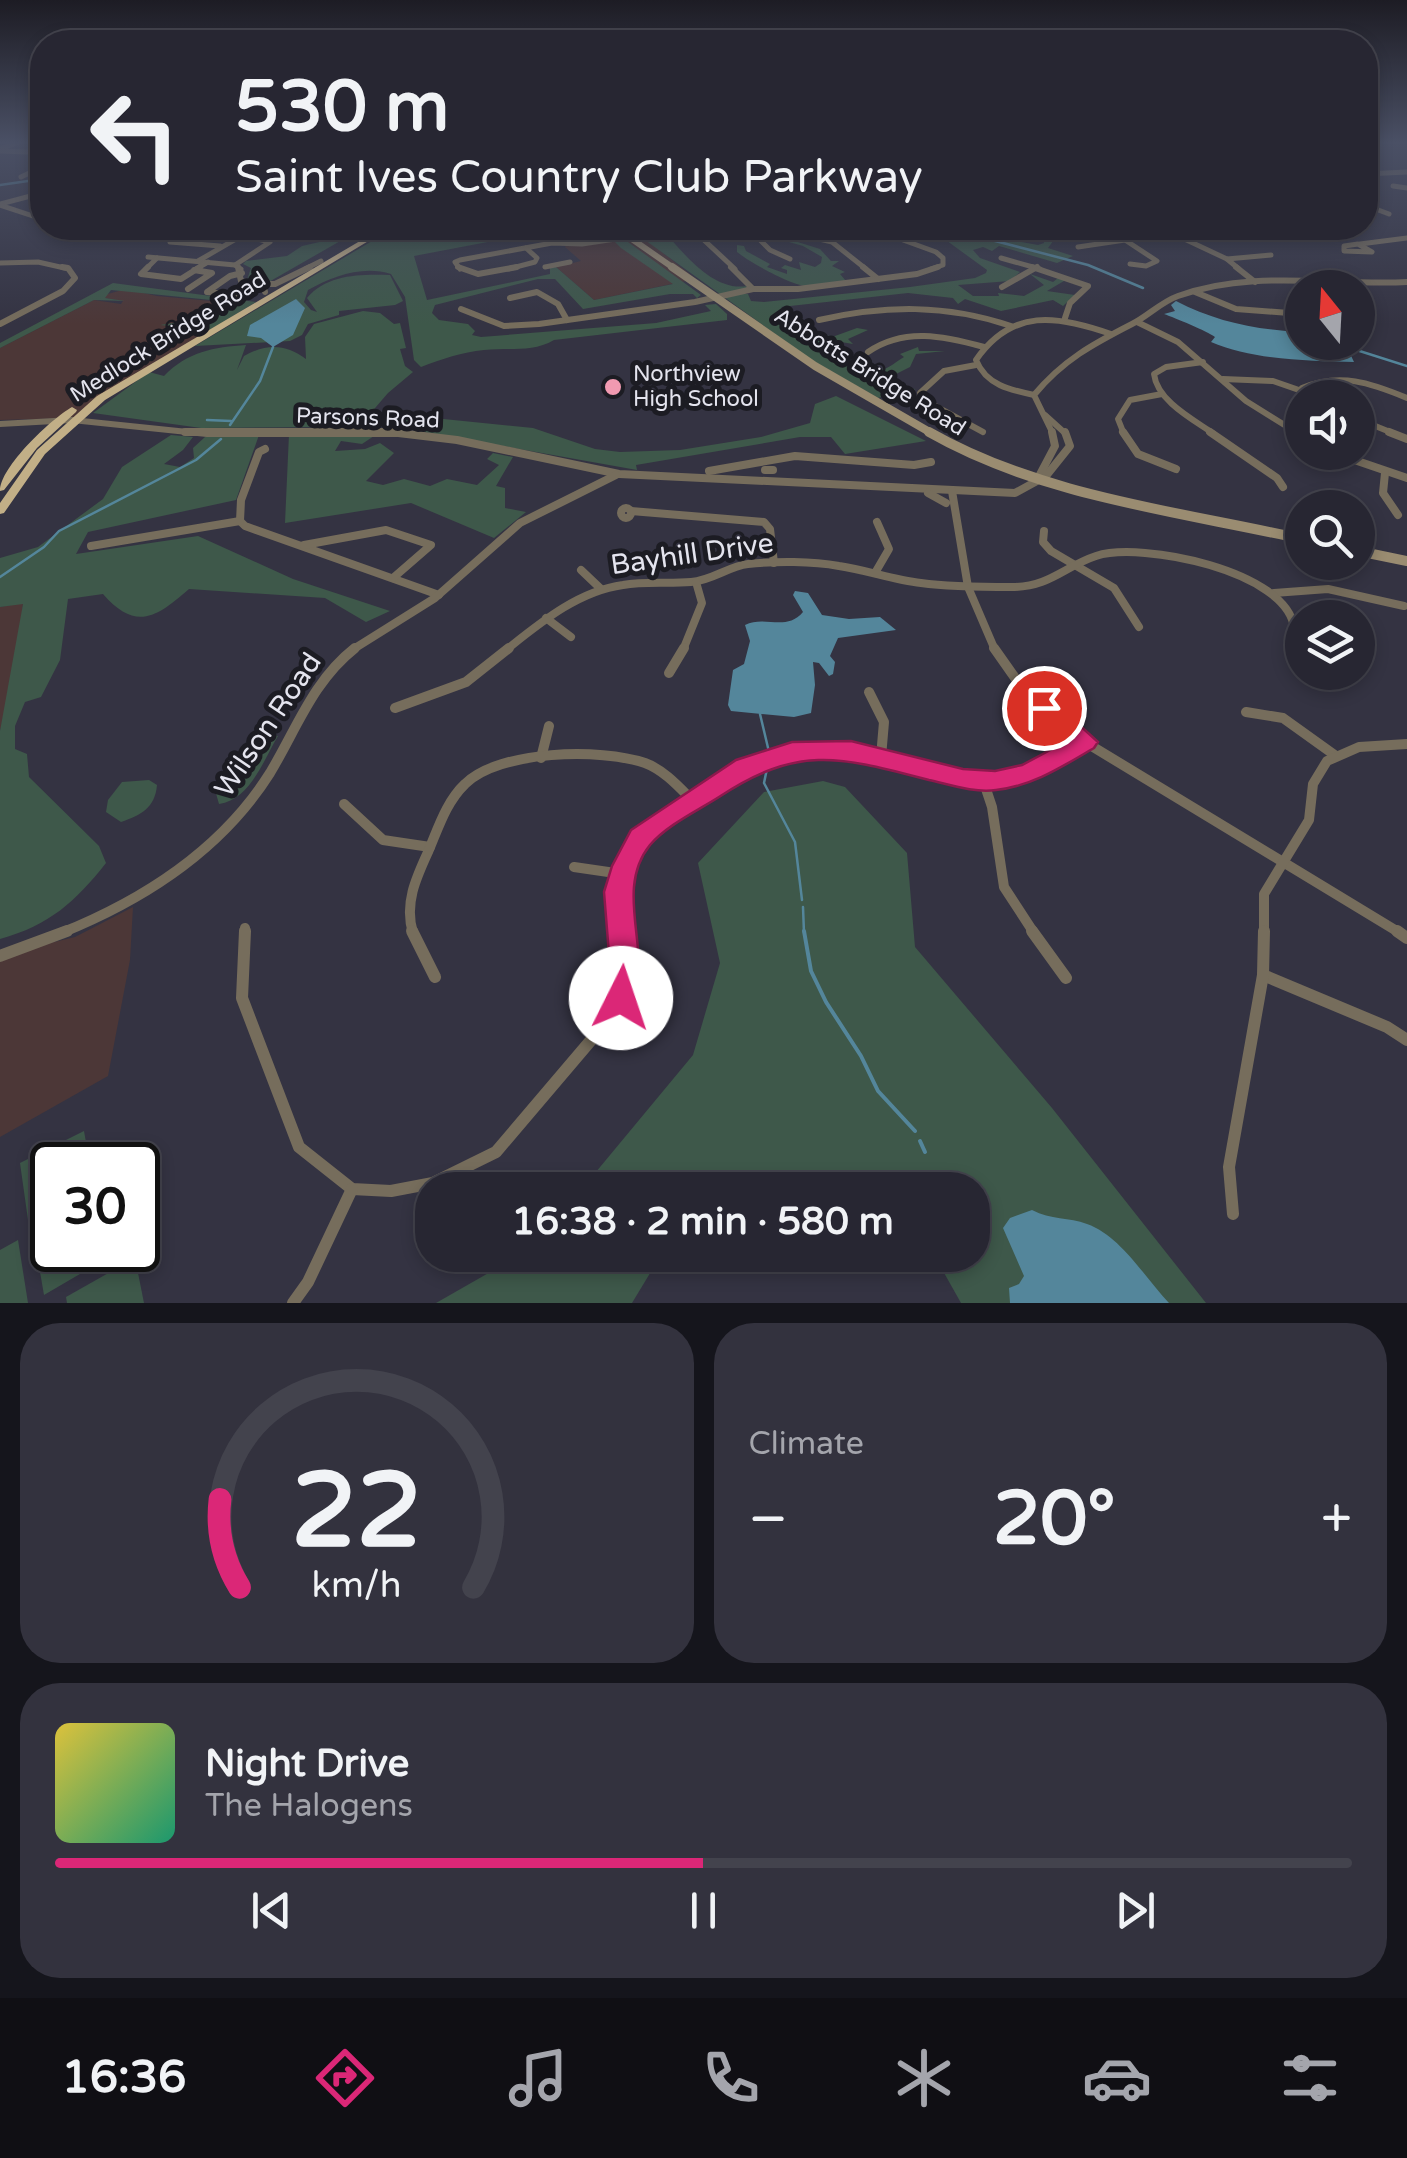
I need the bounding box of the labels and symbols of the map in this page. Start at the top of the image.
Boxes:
street label: Medlock Bridge Road [65,266,271,408]
north arrow [1285,270,1375,360]
street label: Abbotts Bridge Road [770,303,970,441]
place label: Northview High School [633,361,759,412]
marker: Northview High School [602,376,624,398]
street label: Parsons Road [296,402,440,434]
street label: Bayhill Drive [608,526,776,582]
street label: Wilson Road [207,646,329,804]
pin [1002,666,1087,751]
position arrow [569,946,673,1050]
speed limit sign: 30 [30,1142,160,1272]

